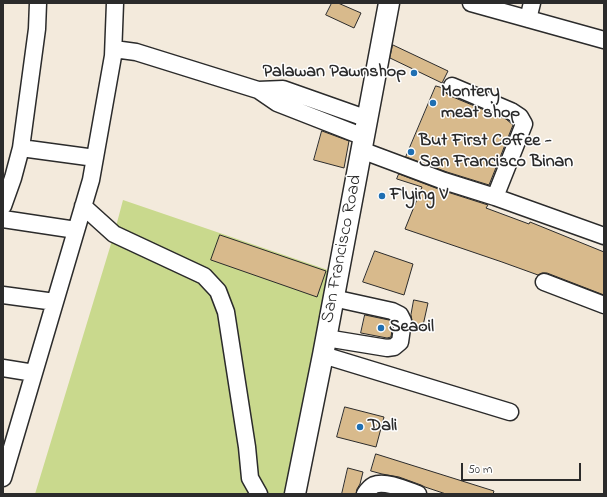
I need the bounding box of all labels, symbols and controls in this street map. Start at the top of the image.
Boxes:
place label: Palawan Pawnshop [263,62,406,84]
marker: Palawan Pawnshop [409,68,419,78]
place label: Montery meat shop [441,82,520,124]
marker: Montery meat shop [428,98,438,108]
place label: But First Coffee - San Francisco Binan [419,131,573,174]
marker: But First Coffee - San Francisco Binan [406,147,416,157]
street label: San Francisco Road [318,173,368,325]
place label: Flying V [390,185,448,207]
marker: Flying V [377,191,387,201]
place label: Seaoil [389,317,434,339]
marker: Seaoil [376,323,386,333]
place label: Dali [368,416,397,438]
marker: Dali [355,422,365,432]
scale bar [463,455,583,481]
text: 50 m [468,461,492,479]

